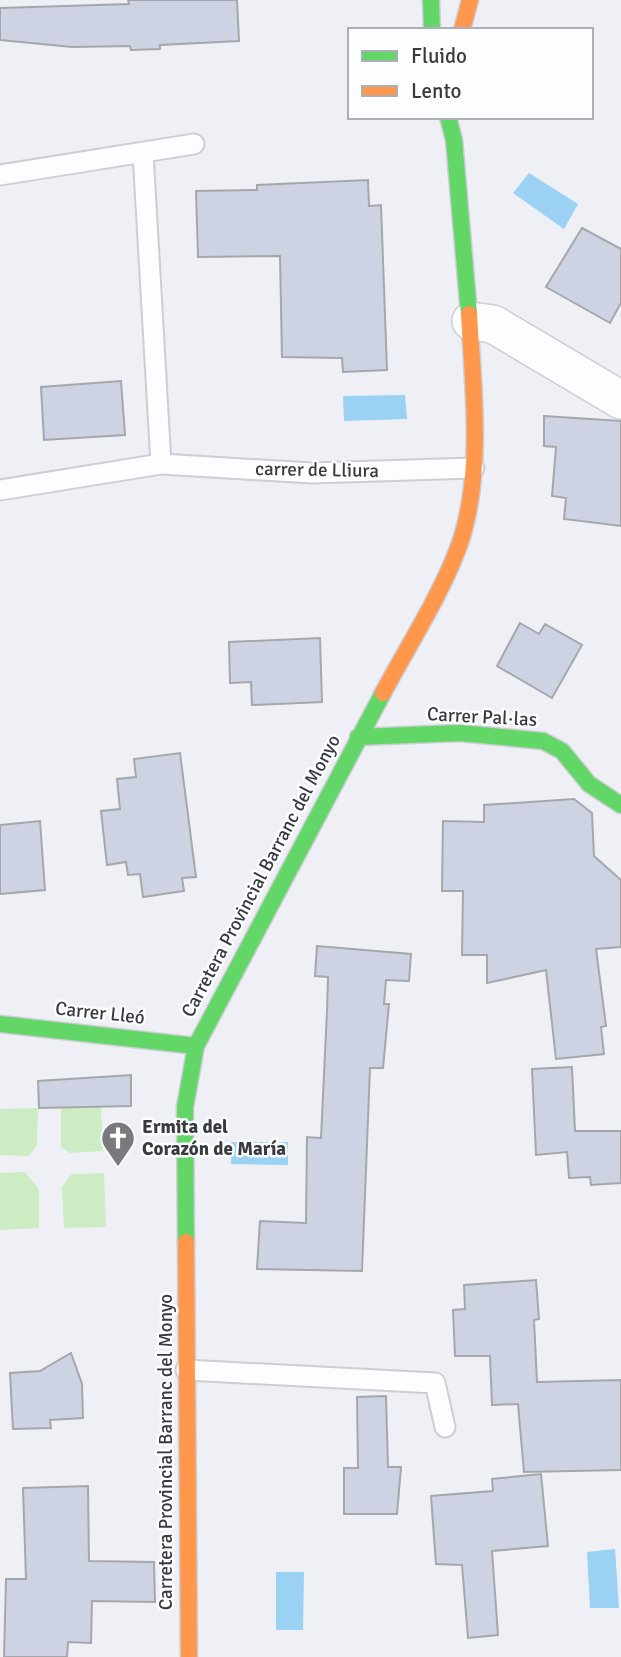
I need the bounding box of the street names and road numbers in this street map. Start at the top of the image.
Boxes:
street label: carrer de Lliura [255,457,379,483]
street label: Carrer Pal·las [426,702,538,732]
street label: Carretera Provincial Barranc del Monyo [176,731,346,1021]
street label: Carrer Lleó [54,996,146,1030]
street label: Carretera Provincial Barranc del Monyo [154,1294,178,1610]

